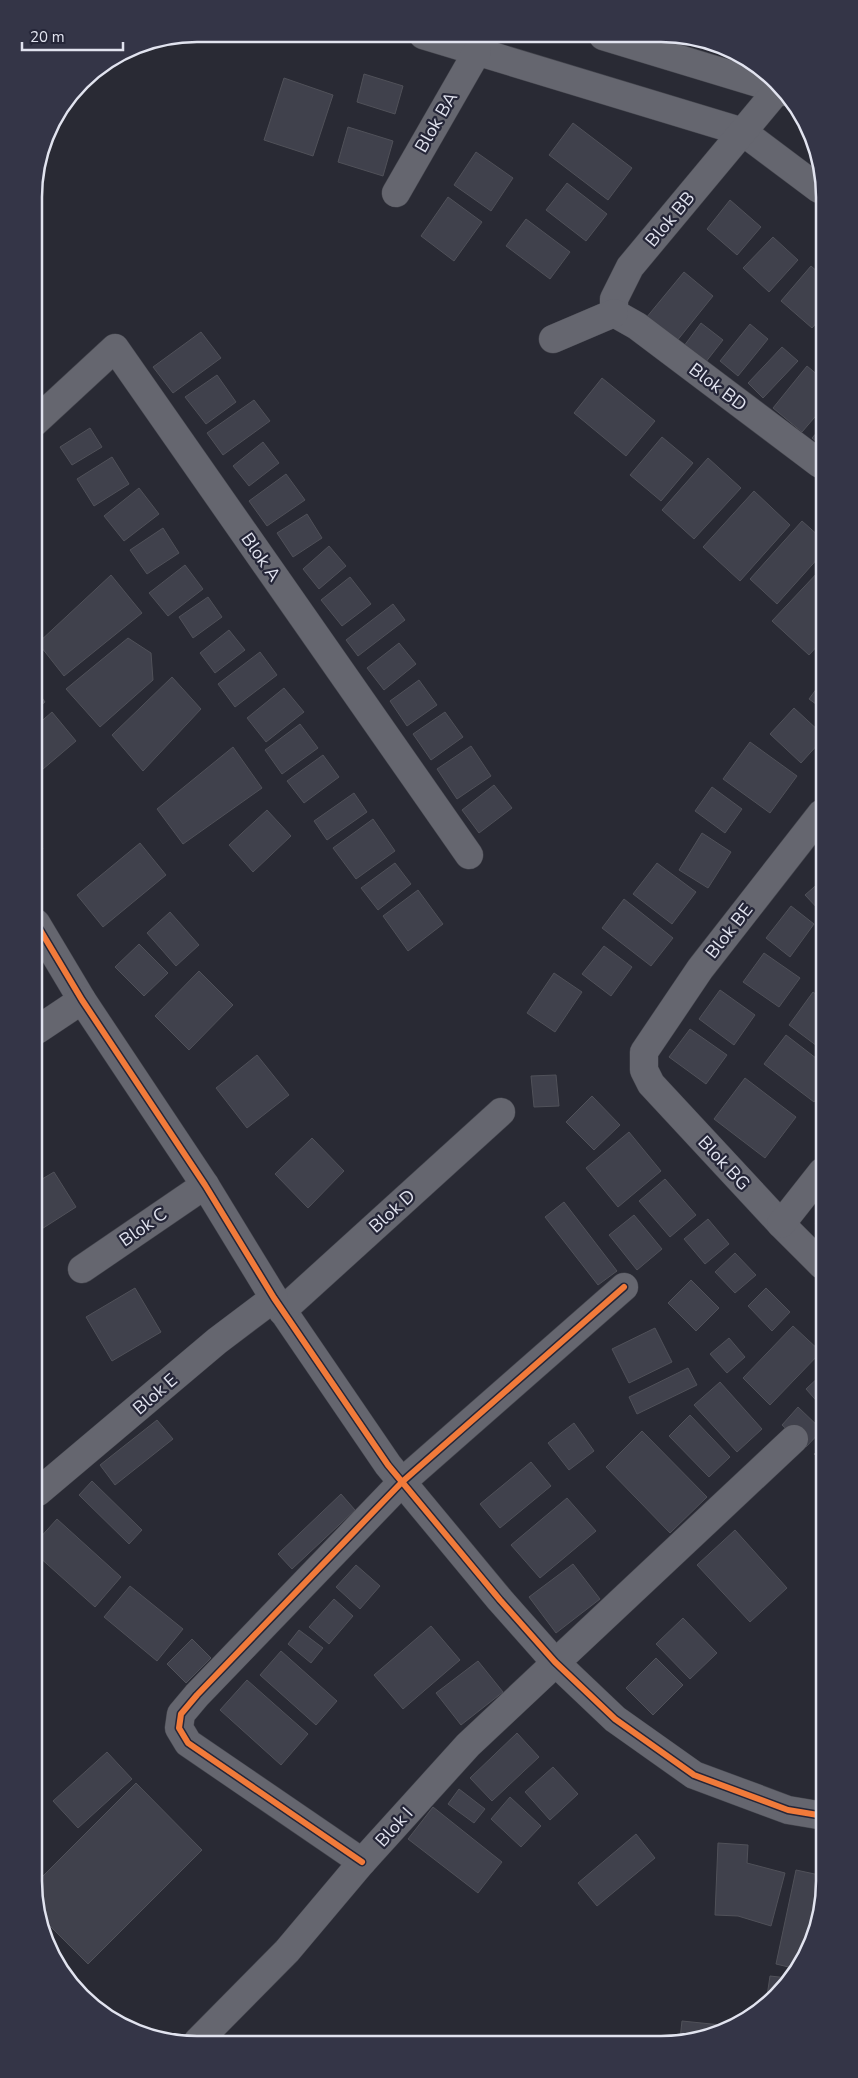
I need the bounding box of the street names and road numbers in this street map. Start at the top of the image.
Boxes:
street label: Blok BA [409,87,463,157]
street label: Blok BB [640,186,700,252]
street label: Blok BD [684,357,752,417]
street label: Blok A [236,528,286,586]
street label: Blok BE [700,899,758,963]
street label: Blok BG [693,1131,755,1195]
street label: Blok D [364,1184,420,1238]
street label: Blok C [114,1202,172,1252]
street label: Blok E [128,1368,182,1420]
street label: Blok I [370,1802,418,1852]

